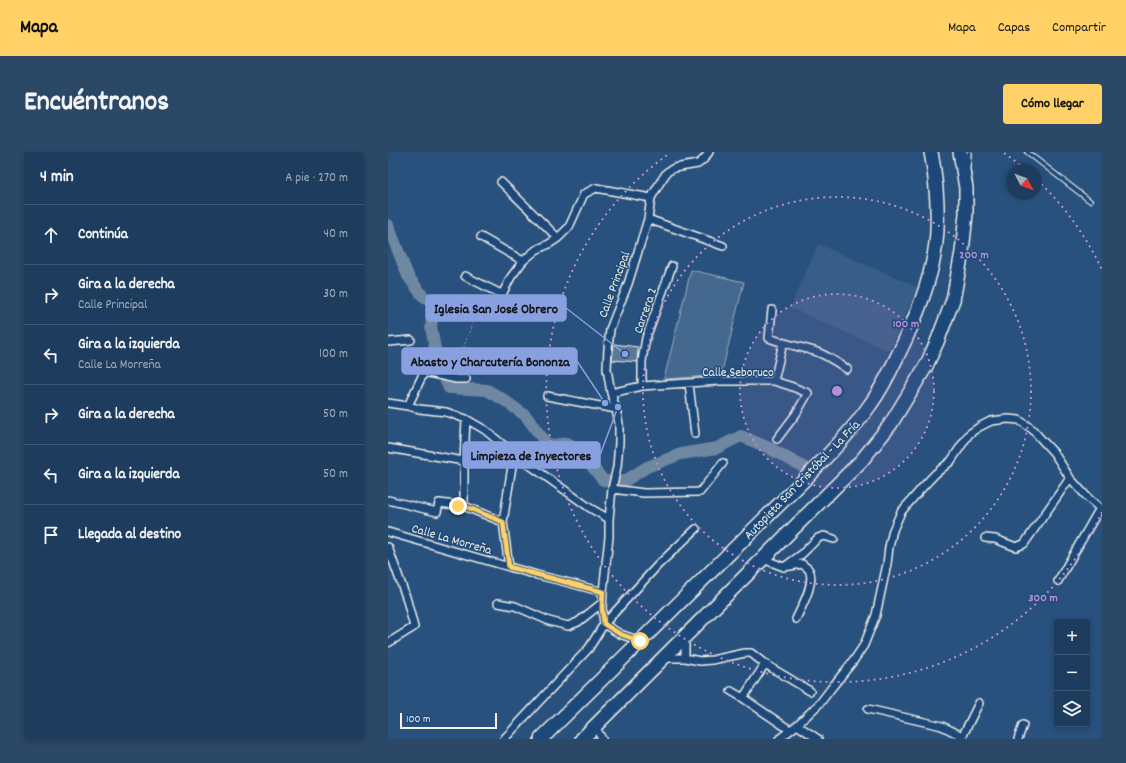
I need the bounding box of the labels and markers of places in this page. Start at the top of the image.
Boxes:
callout: Iglesia San José Obrero [426,295,566,321]
callout: Abasto y Charcutería Bononza [402,348,577,374]
centre of rings [830,384,844,398]
callout: Limpieza de Inyectores [463,442,600,468]

